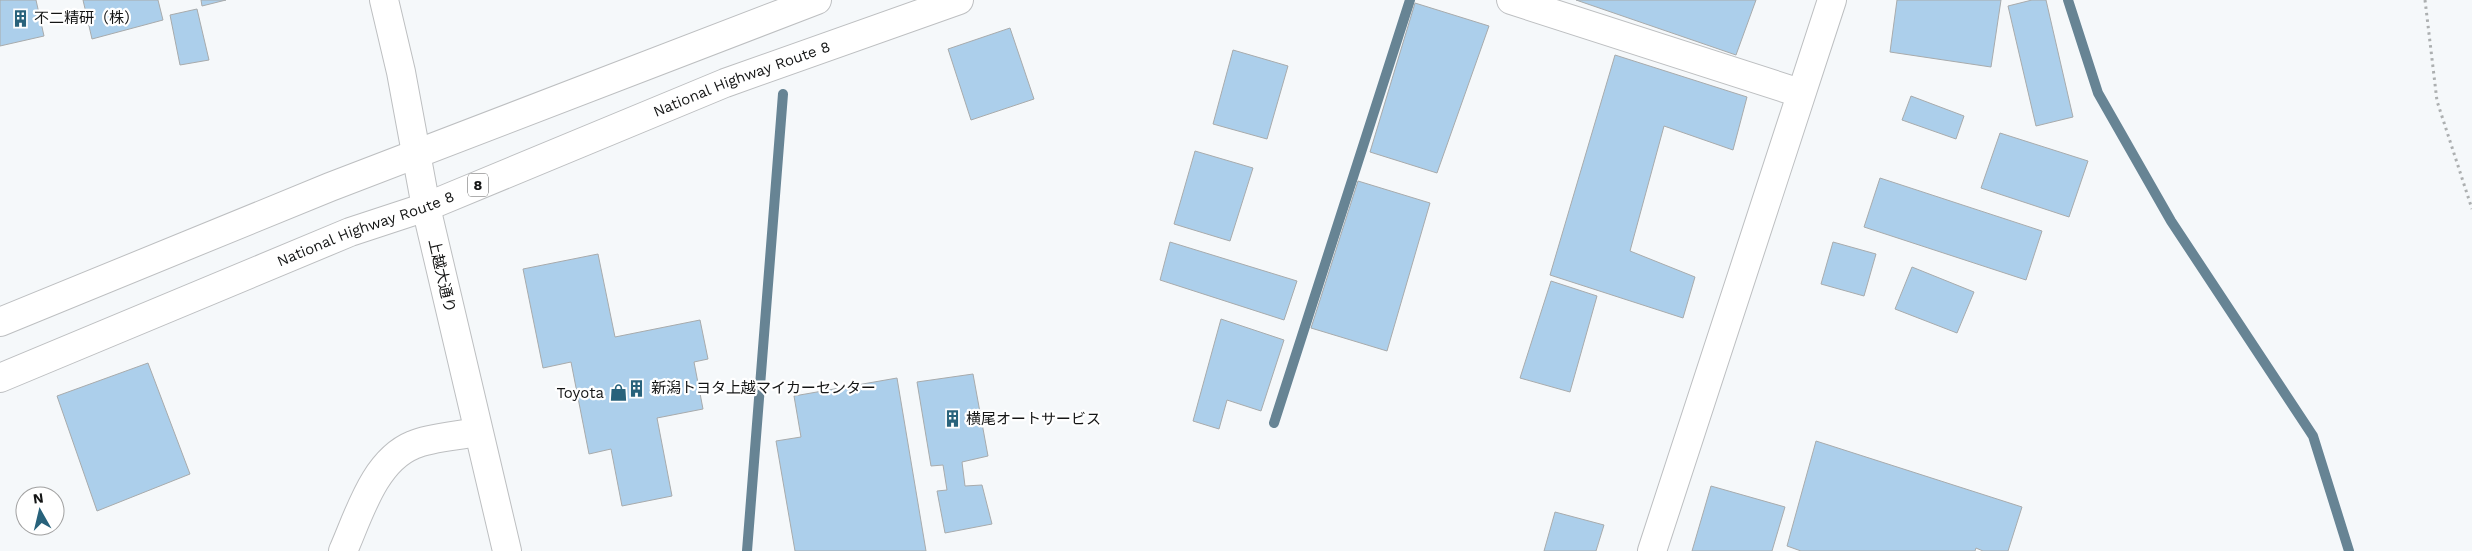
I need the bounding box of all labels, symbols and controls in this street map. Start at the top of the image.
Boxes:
building icon: 不二精研（株） [10,8,30,28]
place label: 不二精研（株） [34,9,139,27]
street label: National Highway Route 8 [651,37,833,121]
road number: 8 [468,174,488,196]
street label: National Highway Route 8 [274,187,457,270]
street label: 上越大通り [425,237,459,315]
building icon: 新潟トヨタ上越マイカーセンター [627,378,647,398]
place label: 新潟トヨタ上越マイカーセンター [651,379,876,397]
shop icon: Toyota [608,383,628,403]
place label: Toyota [556,384,604,402]
building icon: 横尾オートサービス [942,409,962,429]
place label: 横尾オートサービス [966,410,1101,428]
north arrow [15,486,65,536]
text: N [32,489,44,507]

